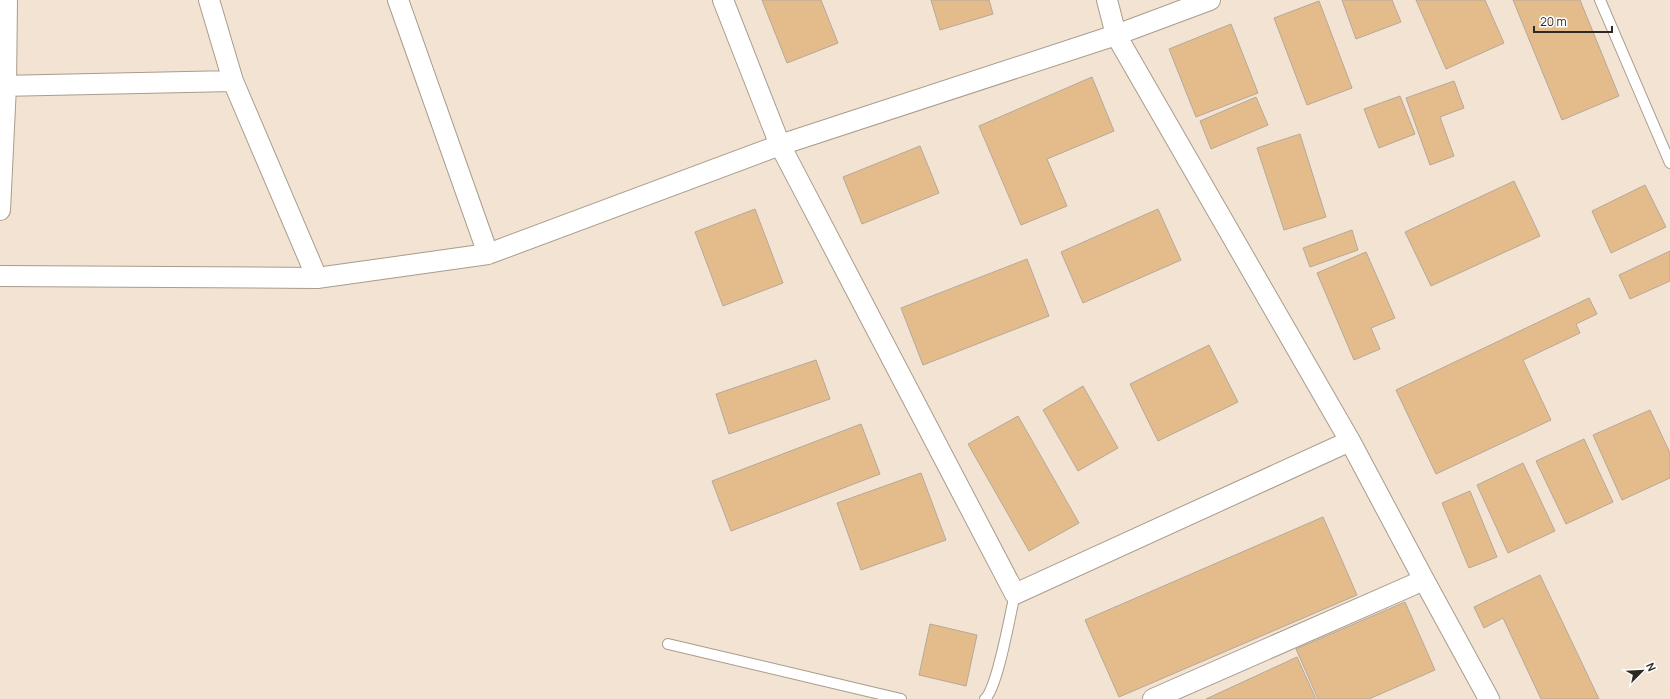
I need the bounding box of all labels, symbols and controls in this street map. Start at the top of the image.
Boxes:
scale bar [1534,8,1612,34]
text: 20 m [1540,13,1567,30]
north arrow [1622,651,1662,691]
text: N [1643,660,1660,673]

